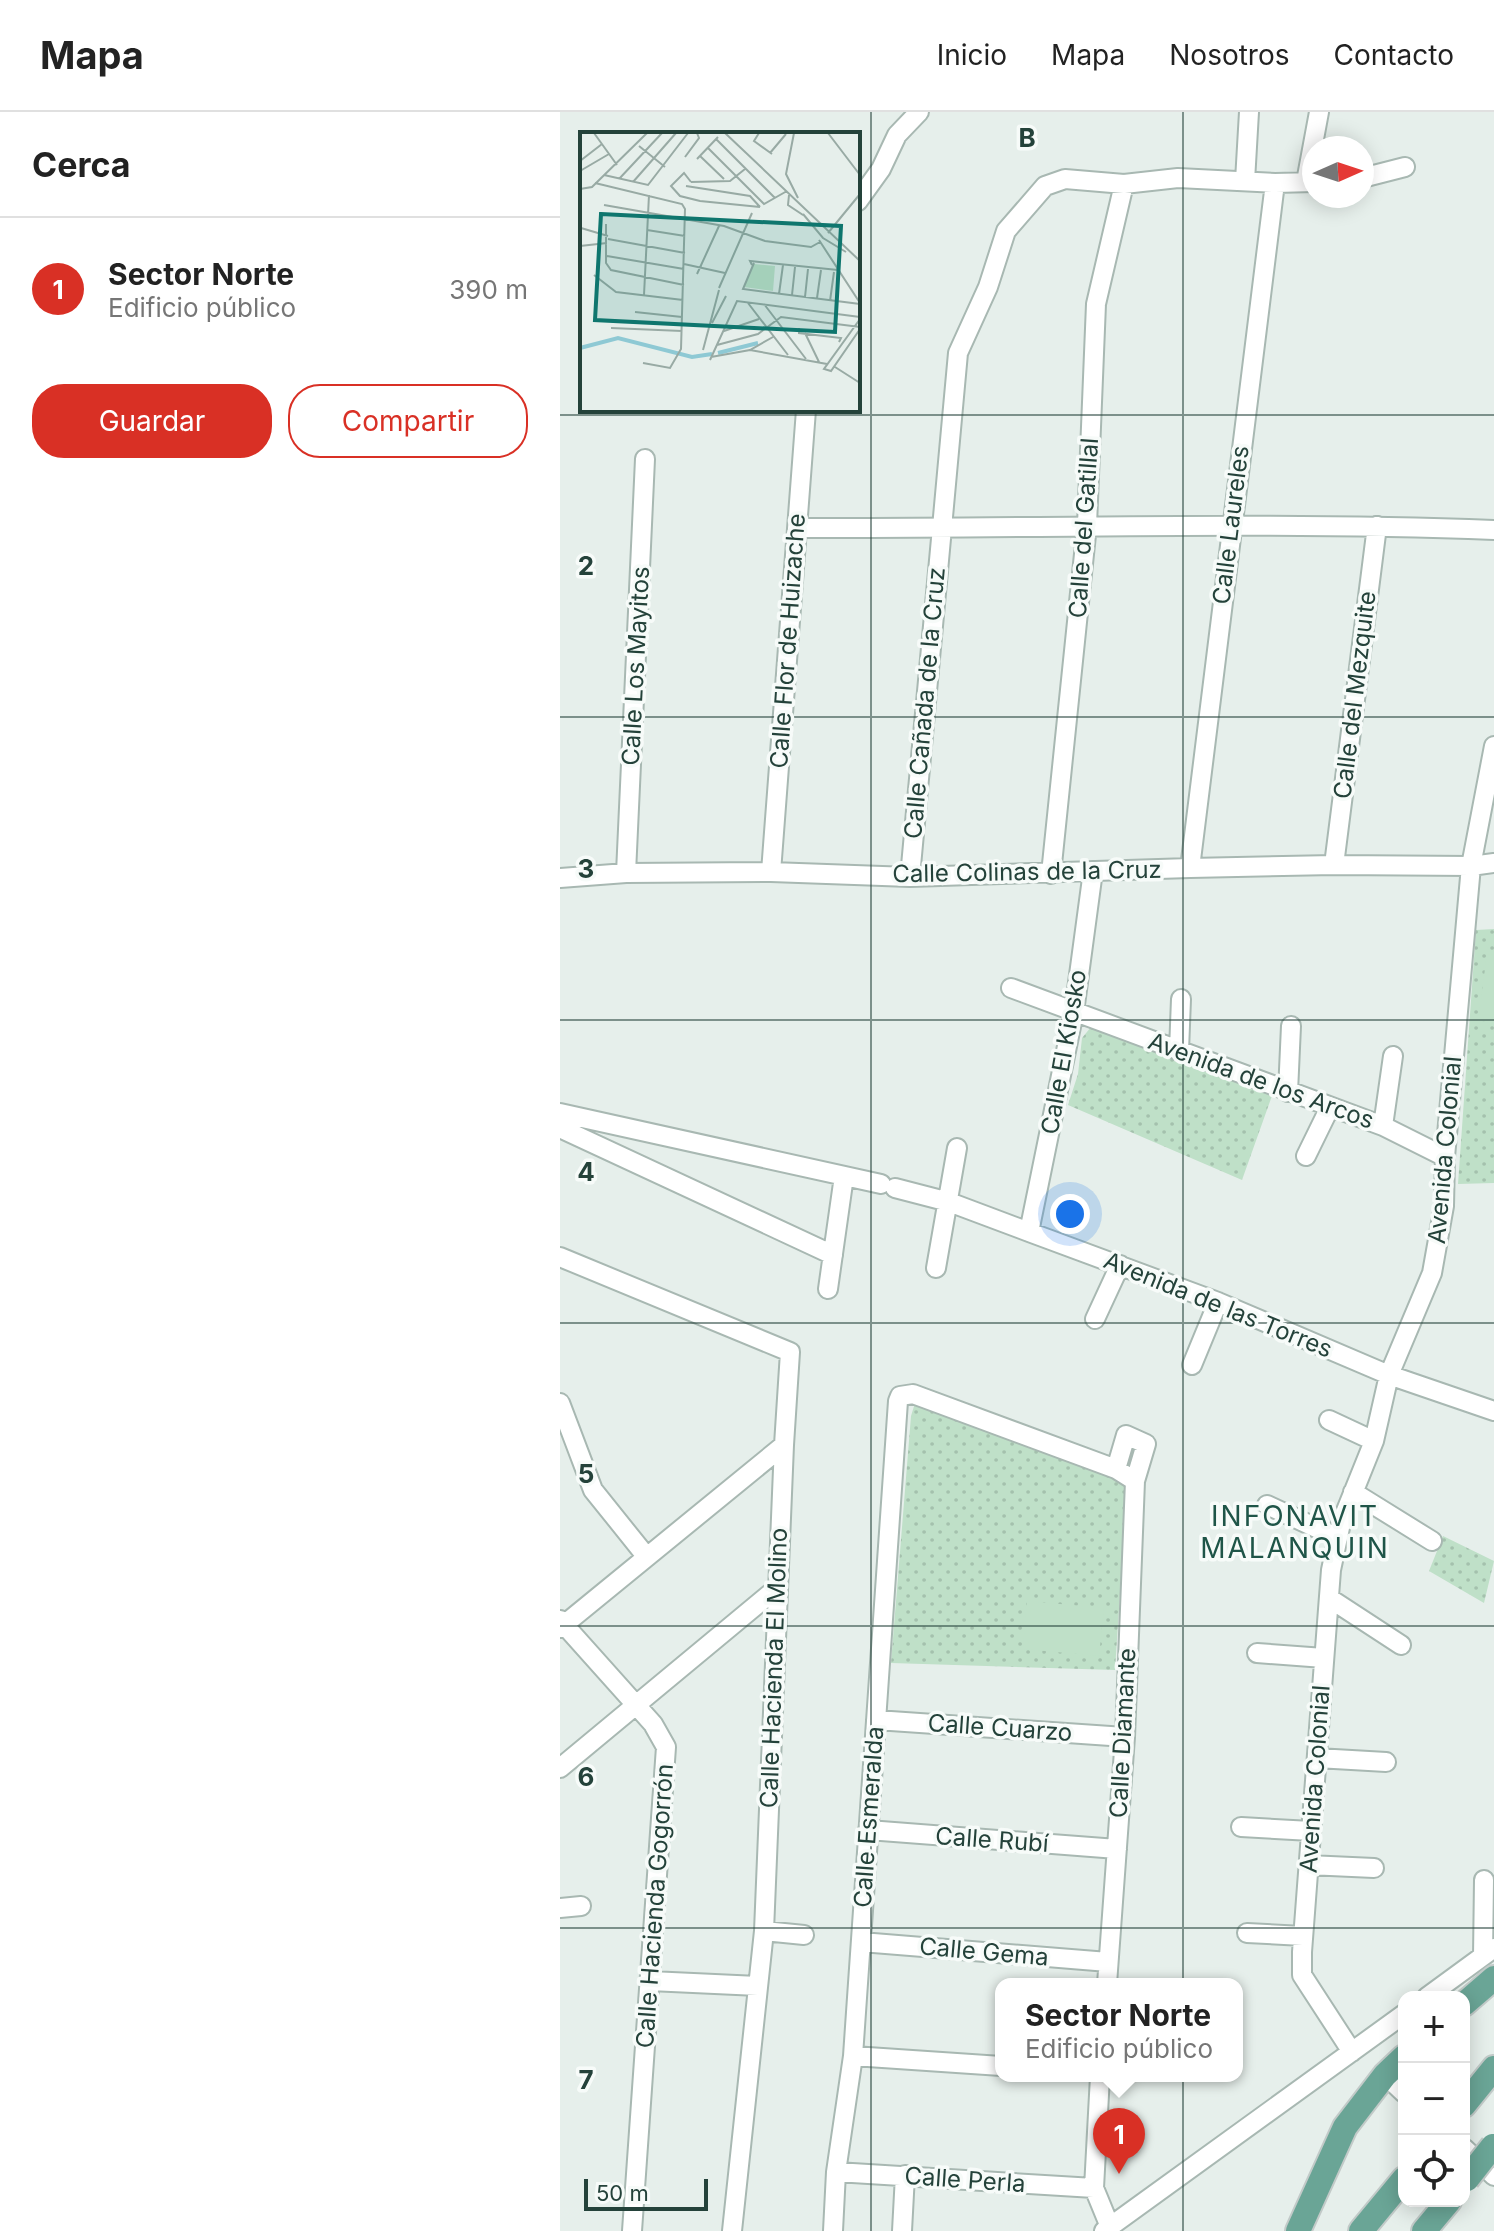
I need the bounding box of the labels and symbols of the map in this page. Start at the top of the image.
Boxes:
text: B [1018,122,1036,153]
inset map [580,132,860,412]
north arrow [1302,136,1374,208]
street label: Calle del Gatillal [1063,437,1104,619]
street label: Calle Laureles [1206,444,1255,606]
street label: Calle Flor de Huizache [764,513,811,769]
text: 2 [578,550,594,581]
street label: Calle Los Mayitos [616,566,655,766]
street label: Calle Cañada de la Cruz [898,566,951,840]
street label: Calle del Mezquite [1327,589,1382,801]
text: 3 [578,853,594,884]
street label: Calle Colinas de la Cruz [892,855,1162,888]
street label: Calle El Kiosko [1035,967,1092,1137]
street label: Avenida de los Arcos [1144,1026,1378,1135]
street label: Avenida Colonial [1422,1055,1467,1245]
text: 4 [577,1156,595,1187]
your location [1050,1194,1090,1234]
street label: Avenida de las Torres [1100,1245,1337,1364]
text: 5 [578,1458,594,1489]
district label: INFONAVIT MALANQUIN [1200,1499,1390,1565]
street label: Calle Hacienda El Molino [754,1527,793,1809]
street label: Calle Diamante [1104,1647,1141,1819]
street label: Avenida Colonial [1293,1684,1336,1874]
street label: Calle Cuarzo [927,1708,1073,1747]
street label: Calle Esmeralda [848,1725,889,1909]
text: 6 [578,1761,594,1792]
street label: Calle Hacienda Gogorrón [630,1763,679,2049]
street label: Calle Rubí [934,1821,1050,1858]
street label: Calle Gema [918,1931,1050,1972]
text: 7 [578,2064,594,2095]
pin: 1 [1093,2108,1145,2174]
street label: Calle Perla [904,2161,1027,2198]
scale bar [584,2175,708,2211]

